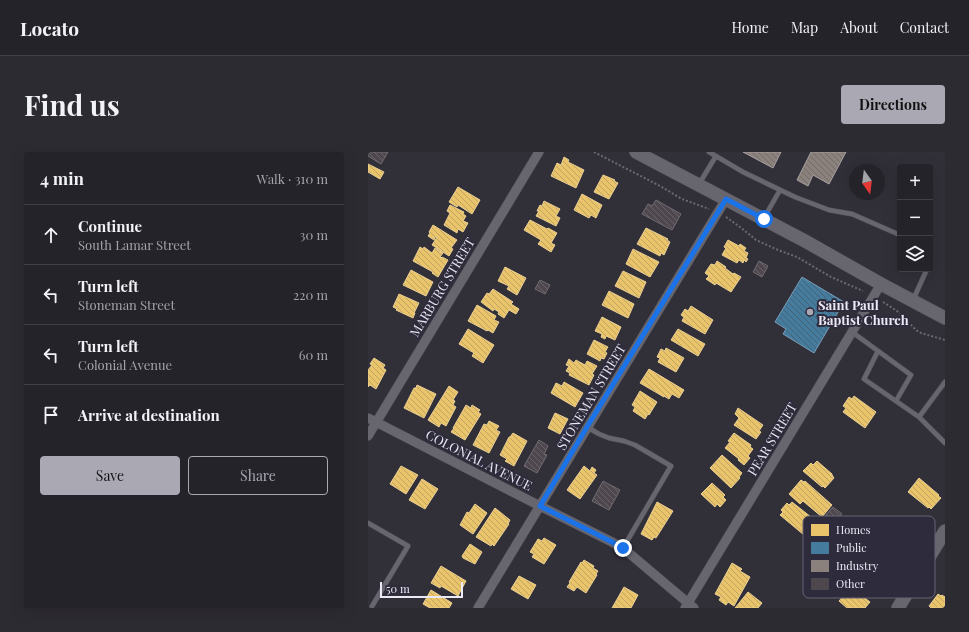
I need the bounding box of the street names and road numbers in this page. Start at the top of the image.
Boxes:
street label: MARBURG STREET [405,234,478,339]
street label: STONEMAN STREET [552,341,629,453]
street label: PEAR STREET [743,399,800,478]
street label: COLONIAL AVENUE [423,425,535,494]

